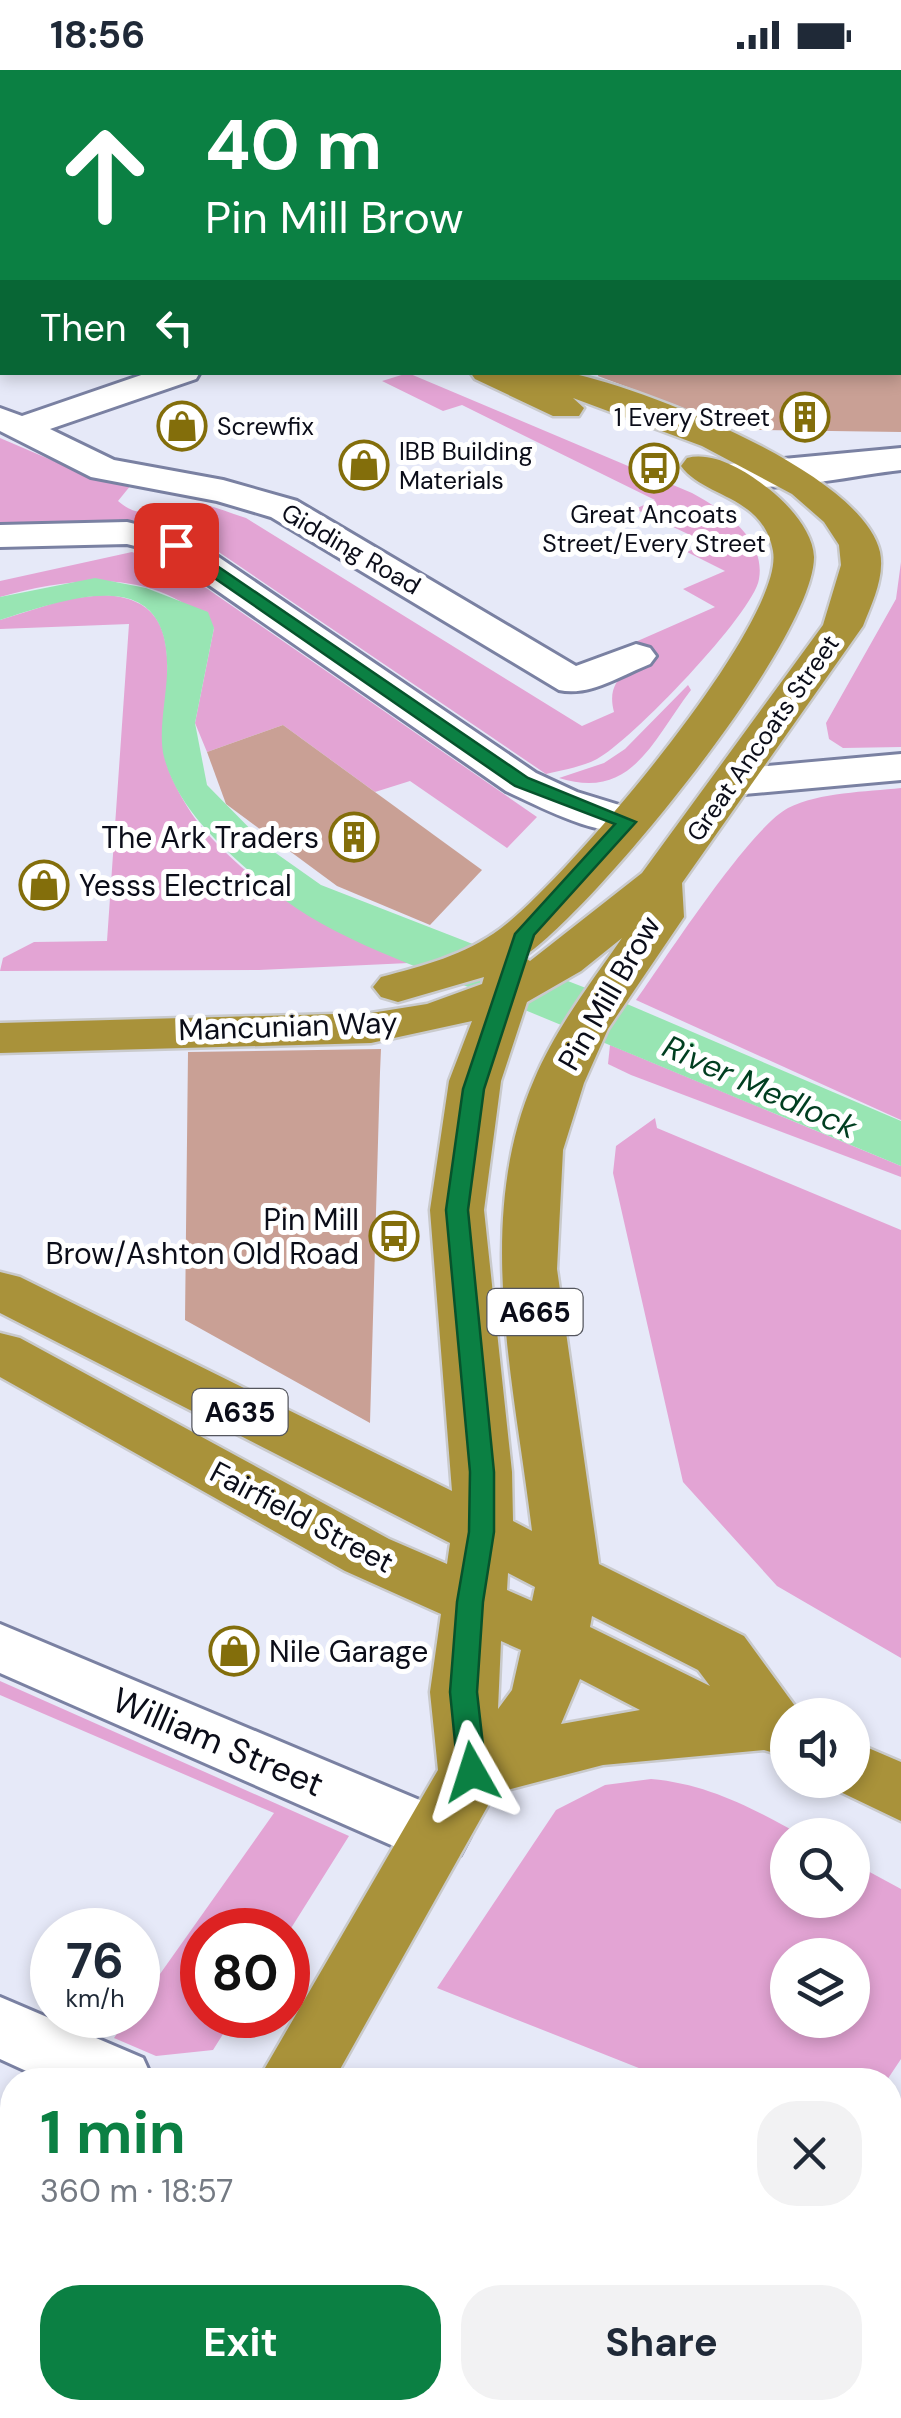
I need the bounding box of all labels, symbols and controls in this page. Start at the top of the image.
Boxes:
text: 18:56 [50,10,145,60]
text: 40 m [205,100,382,191]
icon: ahead [40,110,170,240]
text: Pin Mill Brow [205,188,463,247]
icon: left [147,300,202,355]
text: Then [40,303,127,353]
building icon: 1 Every Street [779,391,831,443]
shop icon: Screwfix [156,400,208,452]
place label: 1 Every Street [614,401,770,434]
place label: Screwfix [217,410,314,443]
place label: IBB Building Materials [399,435,533,497]
shop icon: IBB Building Materials [338,439,390,491]
bus stop icon: Great Ancoats Street/Every Street [628,442,680,494]
street label: Gidding Road [275,496,427,602]
place label: Great Ancoats Street/Every Street [542,498,766,560]
pin [134,503,219,588]
icon: arrive [149,518,204,573]
street label: Great Ancoats Street [679,628,847,848]
building icon: The Ark Traders [328,811,380,863]
place label: The Ark Traders [101,818,319,857]
shop icon: Yesss Electrical [18,859,70,911]
place label: Yesss Electrical [79,866,292,905]
street label: Pin Mill Brow [549,909,669,1077]
street label: Mancunian Way [178,1003,399,1049]
water label: River Medlock [656,1025,864,1149]
place label: Pin Mill Brow/Ashton Old Road [45,1200,359,1273]
bus stop icon: Pin Mill Brow/Ashton Old Road [368,1210,420,1262]
road number: A665 [488,1289,582,1335]
road number: A635 [192,1389,288,1435]
street label: Fairfield Street [204,1452,400,1582]
shop icon: Nile Garage [208,1625,260,1677]
place label: Nile Garage [269,1632,428,1671]
street label: William Street [105,1677,331,1807]
map controls [770,1698,870,2038]
button: sound [770,1698,870,1798]
position arrow [420,1720,524,1824]
button: search [770,1818,870,1918]
speed limit sign: 80 [180,1908,310,2038]
text: 76 [66,1928,124,1994]
button: layers [770,1938,870,2038]
text: km/h [65,1982,125,2015]
text: 1 min [40,2093,186,2172]
button: close [757,2101,862,2206]
text: 360 m · 18:57 [40,2170,233,2212]
button: Exit [40,2285,441,2400]
button: Share [461,2285,862,2400]

